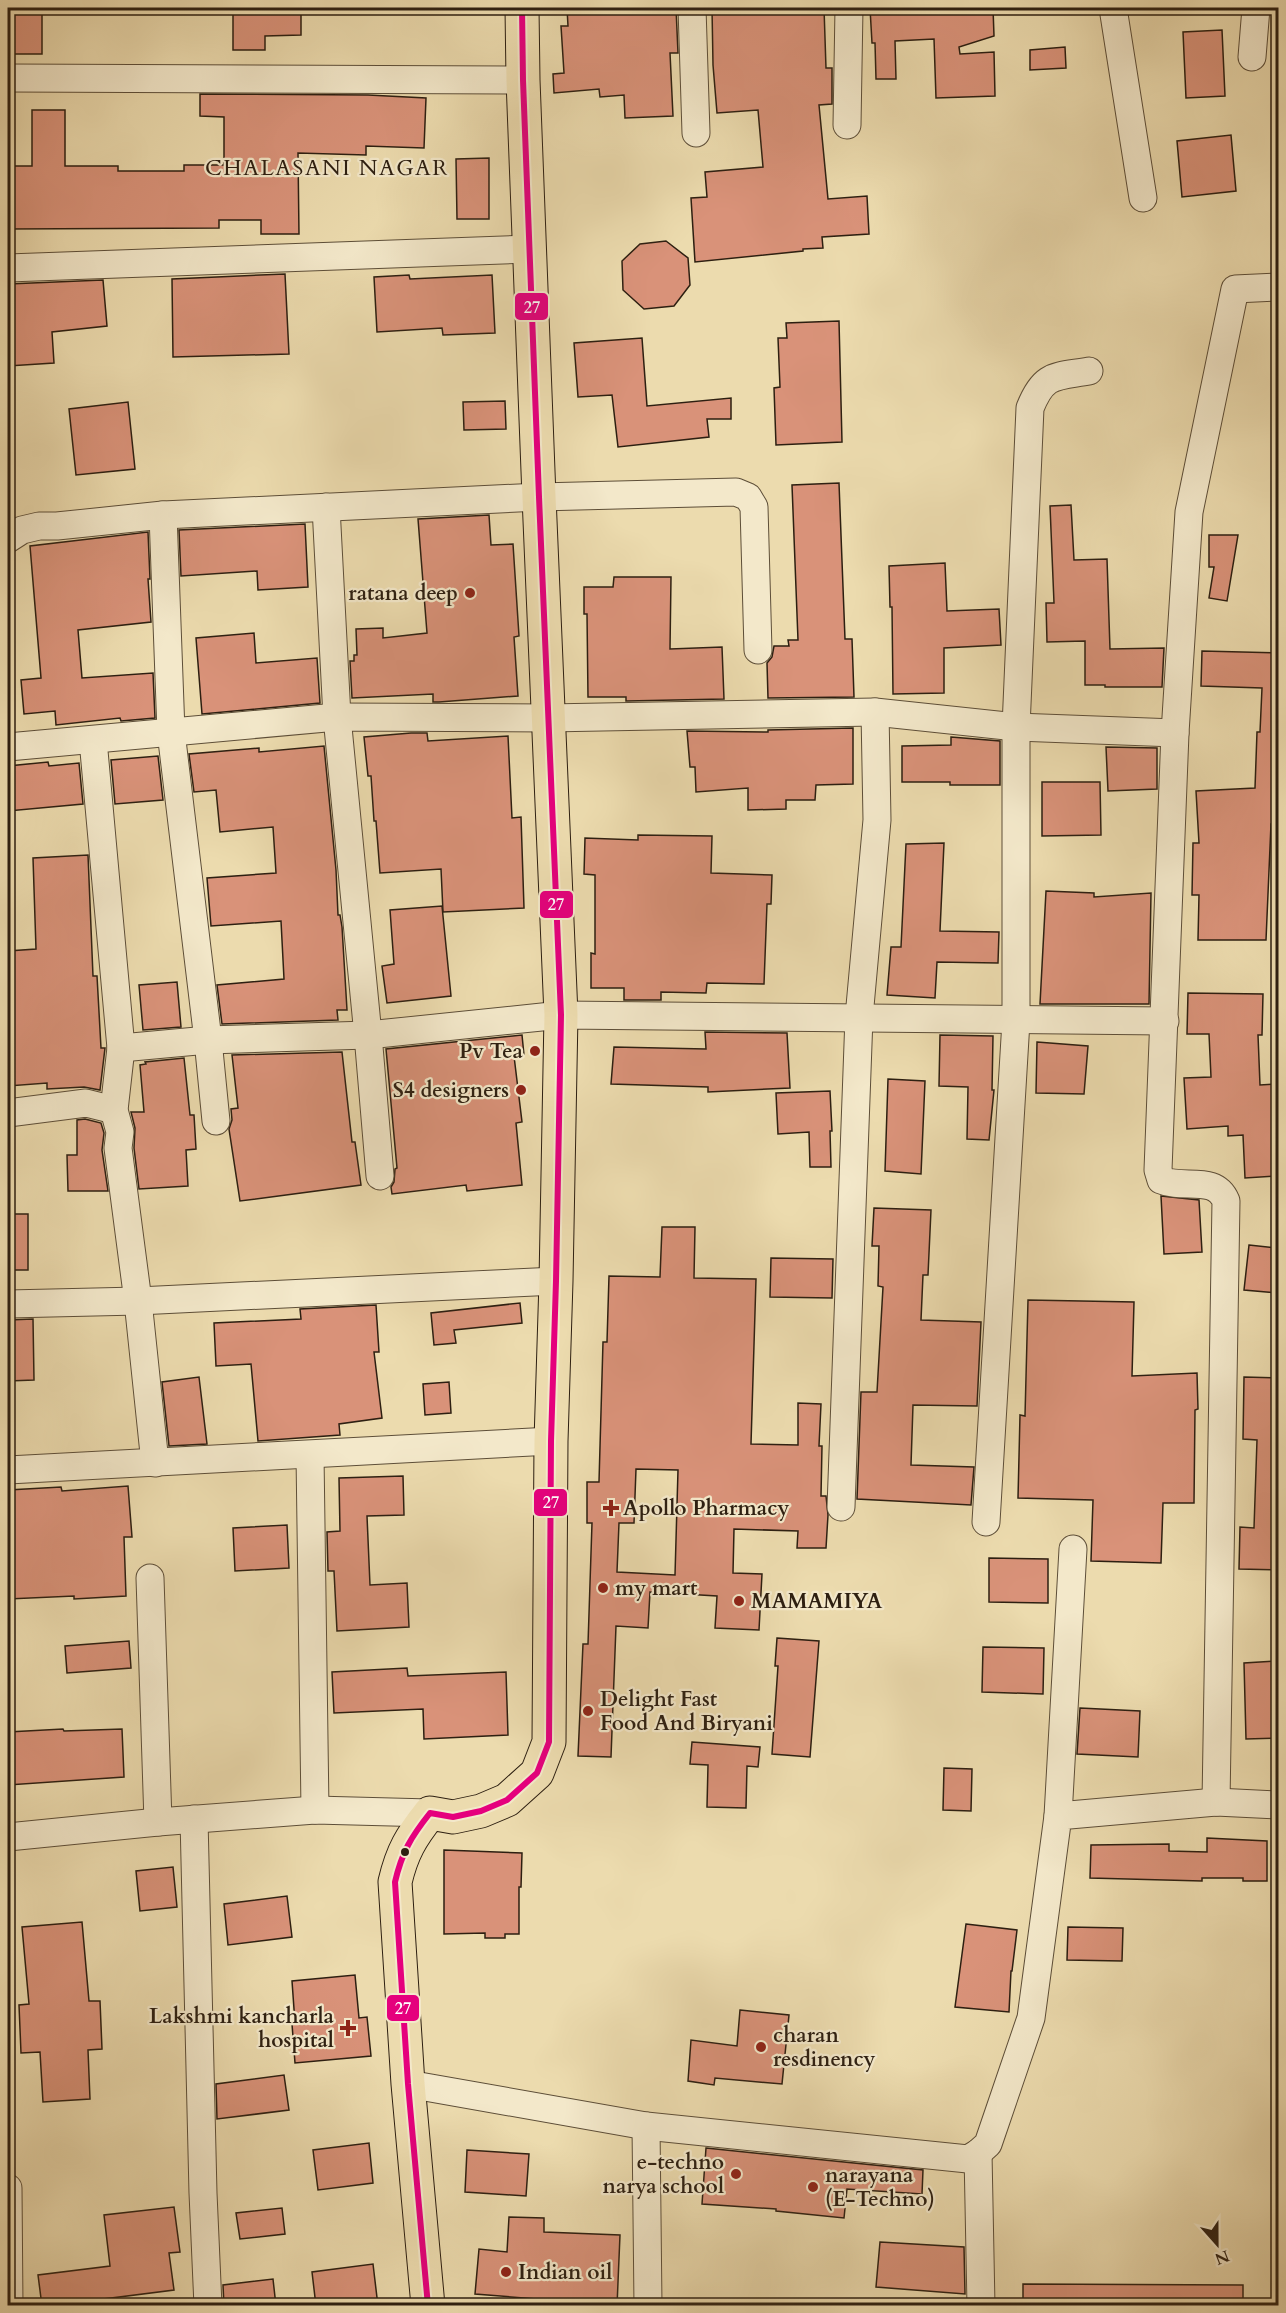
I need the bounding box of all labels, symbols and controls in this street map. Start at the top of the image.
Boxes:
district label: CHALASANI NAGAR [205,153,449,183]
line badge: 27 [514,292,549,321]
text: 27 [524,297,540,319]
place label: ratana deep [348,579,458,608]
marker: ratana deep [463,586,477,600]
line badge: 27 [539,890,574,919]
text: 27 [548,894,564,916]
place label: Pv Tea [459,1037,524,1066]
marker: Pv Tea [528,1044,542,1058]
place label: S4 designers [393,1076,509,1105]
marker: S4 designers [514,1083,528,1097]
line badge: 27 [533,1488,568,1517]
text: 27 [543,1492,559,1514]
place label: Apollo Pharmacy [623,1494,789,1523]
marker: Apollo Pharmacy [604,1501,618,1515]
place label: my mart [615,1574,698,1603]
marker: my mart [596,1581,610,1595]
place label: MAMAMIYA [751,1587,883,1616]
marker: MAMAMIYA [732,1594,746,1608]
place label: Delight Fast Food And Biryani [600,1685,773,1738]
marker: Delight Fast Food And Biryani [581,1704,595,1718]
unlabelled marker [399,1846,411,1858]
line badge: 27 [386,1994,420,2022]
text: 27 [395,1998,411,2020]
place label: Lakshmi kancharla hospital [149,2002,335,2055]
marker: Lakshmi kancharla hospital [339,2019,357,2037]
place label: charan resdinency [773,2021,876,2074]
marker: charan resdinency [754,2040,768,2054]
place label: e-techno narya school [603,2148,724,2201]
place label: narayana (E-Techno) [825,2161,935,2214]
marker: e-techno narya school [729,2167,743,2181]
marker: narayana (E-Techno) [806,2180,820,2194]
north arrow [1187,2214,1247,2274]
text: N [1211,2244,1232,2270]
place label: Indian oil [518,2258,612,2287]
marker: Indian oil [499,2265,513,2279]

